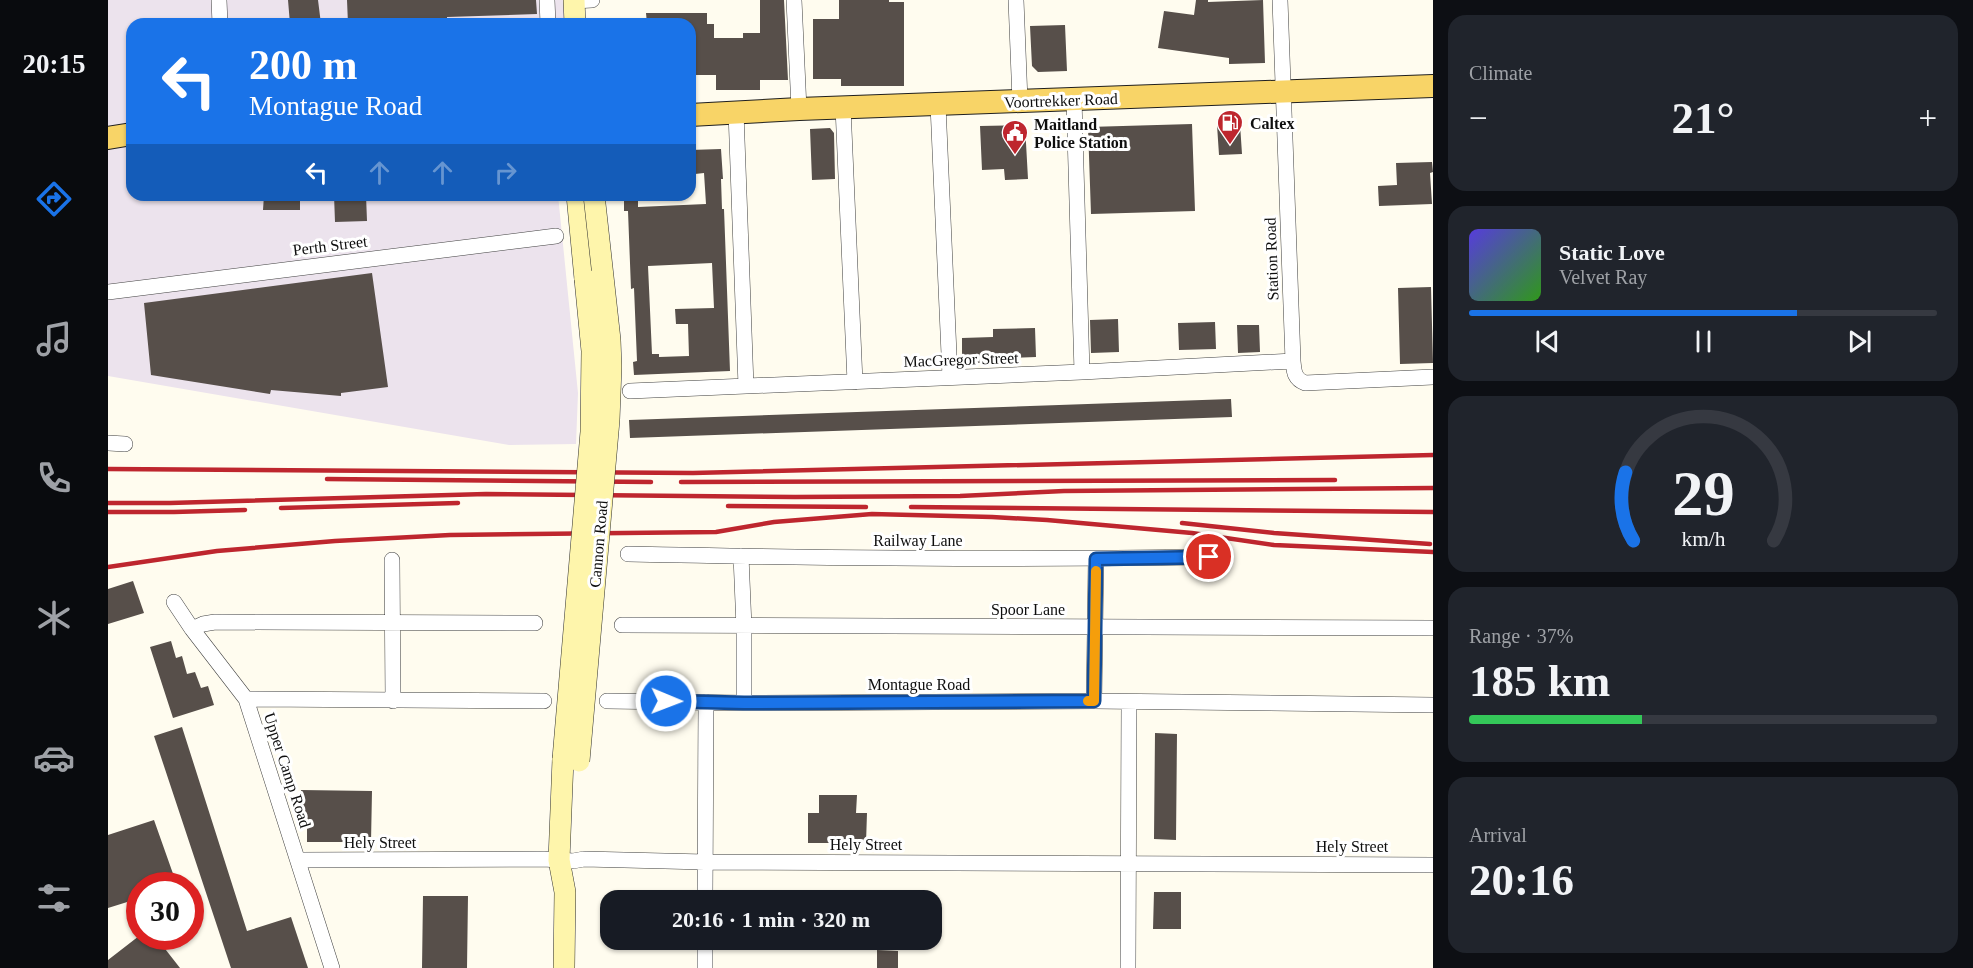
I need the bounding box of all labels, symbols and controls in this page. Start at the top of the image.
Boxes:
icon: left [150,42,228,120]
text: 200 m [249,42,358,88]
text: 20:15 [23,49,86,79]
text: Climate [1469,62,1532,84]
street label: Voortrekker Road [1004,90,1118,111]
text: Montague Road [249,91,422,121]
text: 21° [1672,93,1735,143]
text: − [1469,100,1488,136]
text: + [1918,100,1937,136]
fuel station icon: Caltex [1215,108,1245,146]
place label: Caltex [1250,115,1294,132]
place label: Maitland Police Station [1034,116,1128,151]
public building icon: Maitland Police Station [1000,118,1030,156]
icon: left [300,156,333,189]
icon: ahead [363,156,396,189]
icon: ahead [426,156,459,189]
icon: right [489,156,522,189]
icon: directions [33,178,75,220]
street label: Station Road [1262,217,1281,301]
street label: Perth Street [292,232,369,259]
text: Static Love [1559,240,1665,265]
text: Velvet Ray [1559,266,1647,288]
icon: music [33,318,75,360]
icon: previous [1531,325,1564,358]
icon: pause [1687,325,1720,358]
icon: next [1843,325,1876,358]
street label: MacGregor Street [903,349,1019,371]
icon: phone [33,457,75,499]
text: 29 [1672,459,1734,528]
street label: Cannon Road [586,500,611,588]
text: km/h [1681,527,1725,551]
pin [1183,531,1234,582]
street label: Railway Lane [873,532,963,550]
icon: arrive [1192,540,1225,573]
icon: climate [33,597,75,639]
street label: Spoor Lane [991,601,1065,619]
text: Range · 37% [1469,625,1573,647]
text: 185 km [1469,656,1610,706]
position arrow [634,669,698,733]
street label: Montague Road [868,676,970,694]
street label: Upper Camp Road [260,710,314,830]
icon: car [33,737,75,779]
text: Arrival [1469,824,1527,846]
street label: Hely Street [344,834,417,852]
street label: Hely Street [830,836,903,854]
street label: Hely Street [1316,838,1389,856]
text: 20:16 [1469,855,1574,905]
speed limit sign: 30 [126,872,204,950]
icon: filters [33,877,75,919]
text: 20:16 · 1 min · 320 m [672,907,870,932]

